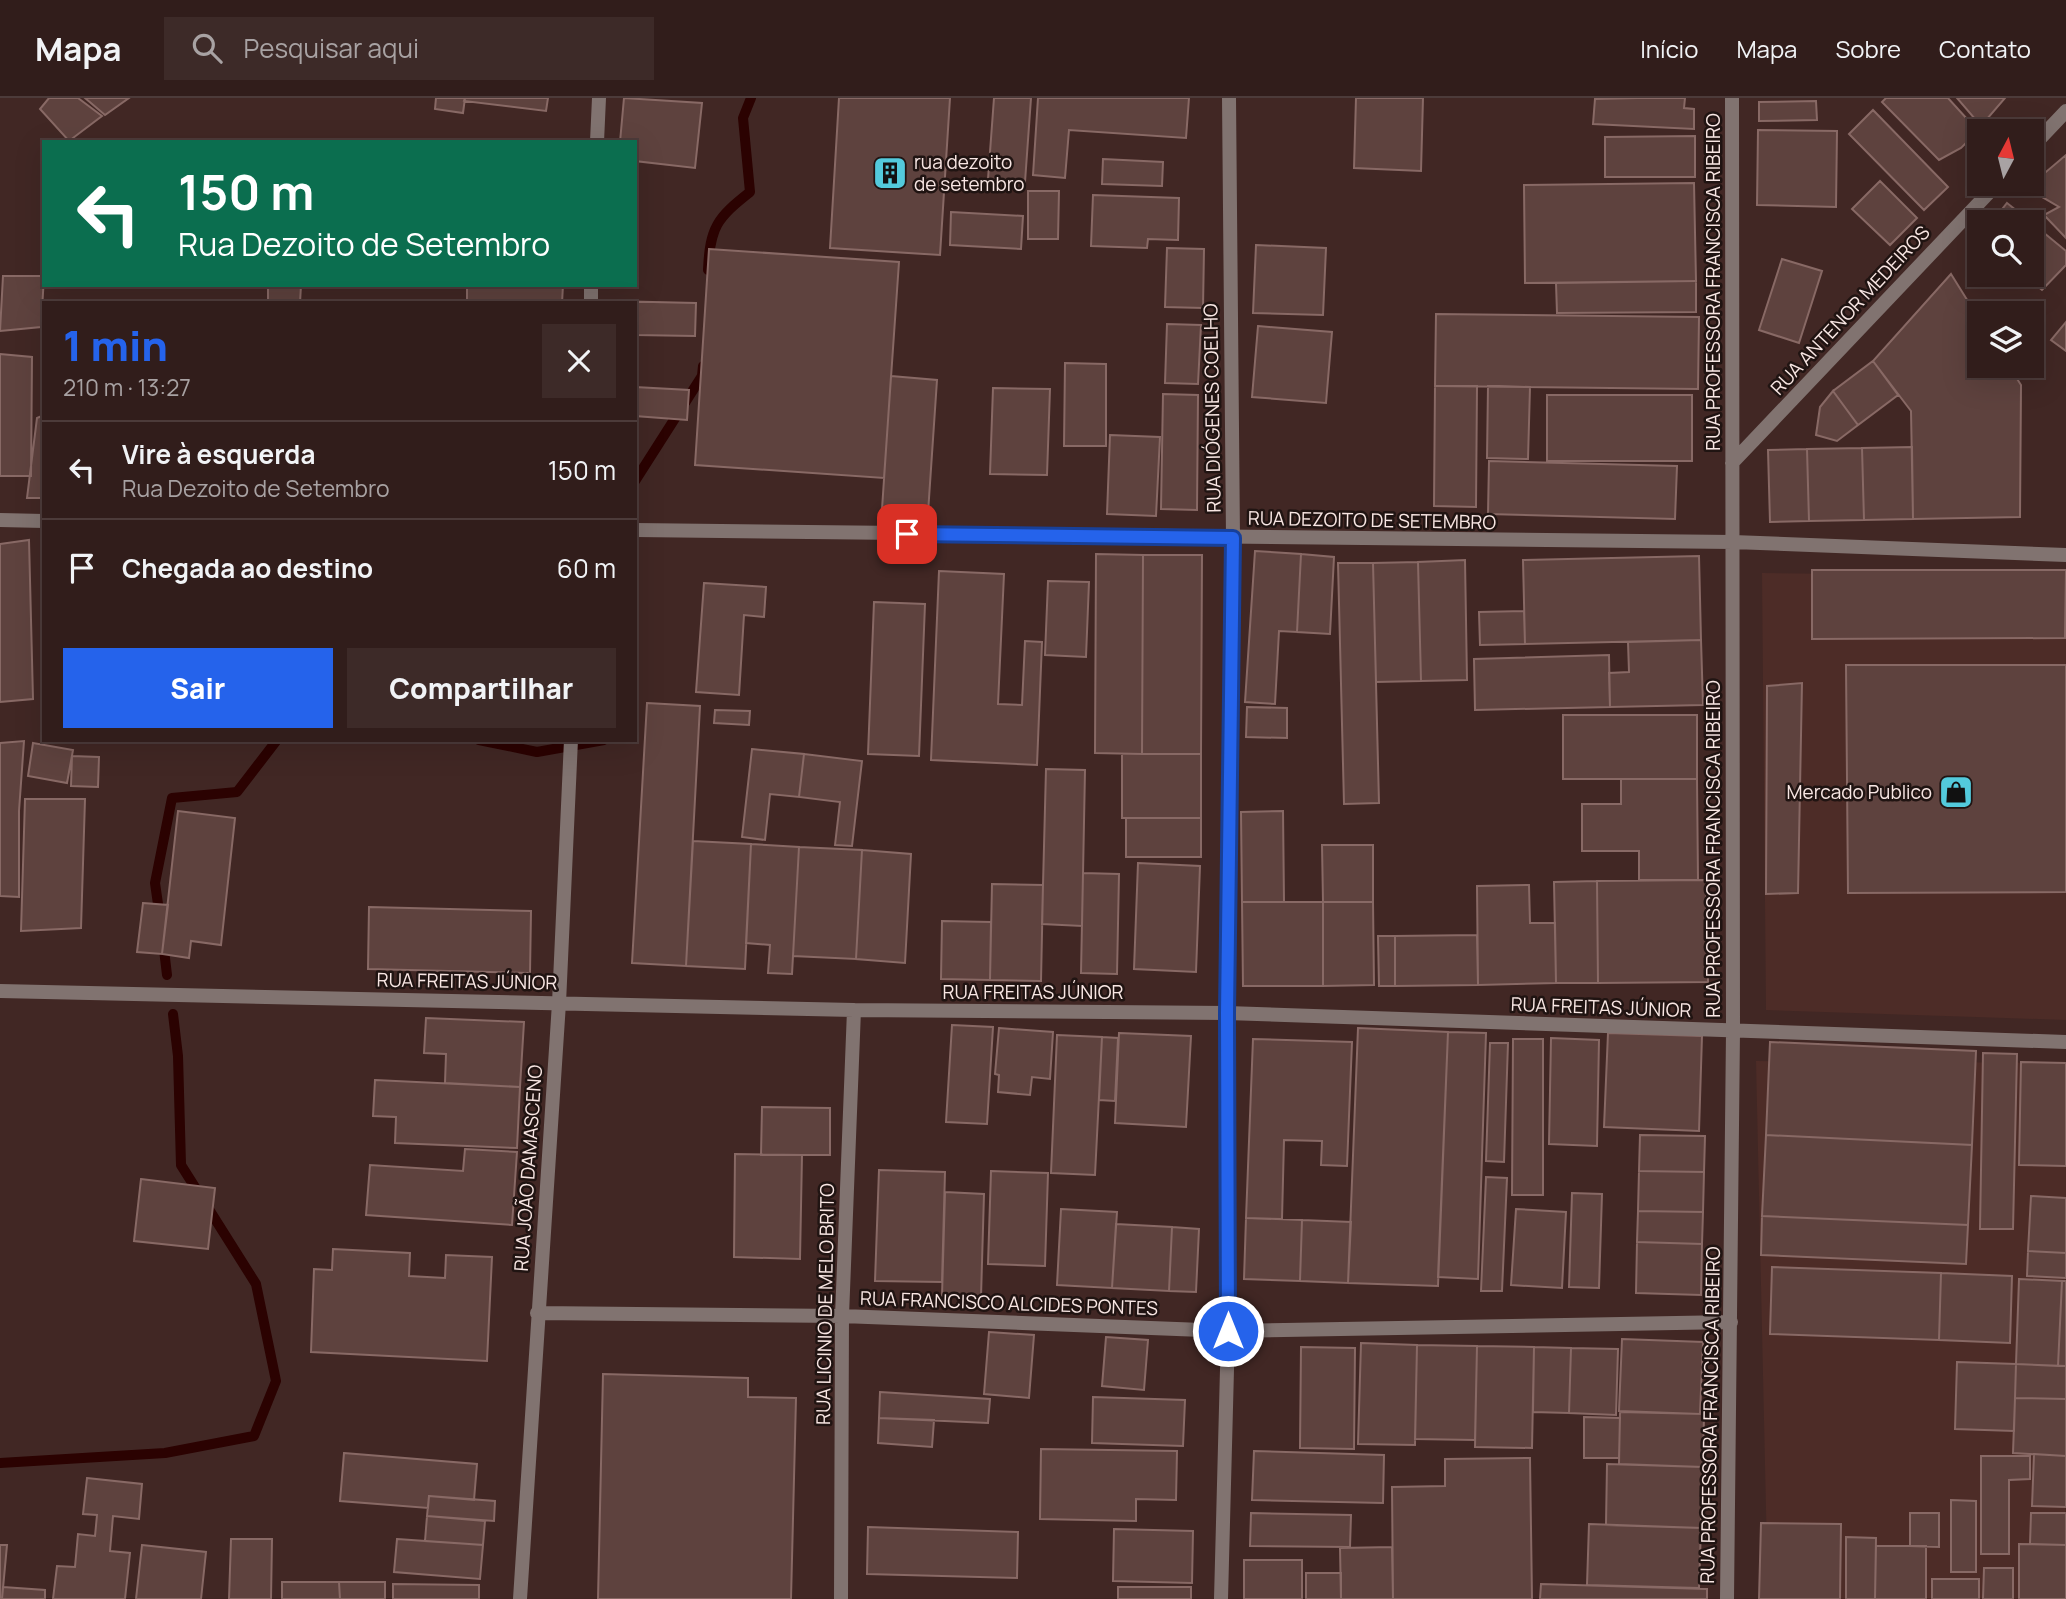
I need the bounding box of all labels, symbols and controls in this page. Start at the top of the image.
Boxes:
search box [164,17,654,80]
text: Mapa [35,26,122,71]
icon: search [188,29,226,67]
text: Pesquisar aqui [244,30,419,66]
text: Início [1640,32,1698,65]
text: Mapa [1736,32,1797,65]
text: Sobre [1835,32,1901,65]
text: Contato [1939,32,2031,65]
street label: RUA PROFESSORA FRANCISCA RIBEIRO [1700,113,1726,451]
north arrow [1967,119,2044,196]
map controls [1967,119,2044,378]
place label: rua dezoito de setembro [914,149,1025,197]
building icon: rua dezoito de setembro [871,154,909,192]
text: 150 m [178,158,314,225]
icon: left [63,168,154,259]
button: search [1967,210,2044,287]
street label: RUA ANTENOR MEDEIROS [1765,220,1936,400]
text: Rua Dezoito de Setembro [178,222,550,266]
button: layers [1967,301,2044,378]
street label: RUA DIÓGENES COELHO [1197,303,1227,513]
text: 1 min [63,316,168,374]
button: close [542,324,616,398]
text: 210 m · 13:27 [63,371,191,403]
text: Vire à esquerda [122,436,315,472]
icon: left [63,451,101,489]
text: 150 m [548,452,616,488]
text: Rua Dezoito de Setembro [122,472,390,504]
pin [877,504,937,564]
street label: RUA DEZOITO DE SETEMBRO [1248,505,1497,535]
icon: arrive [888,515,926,553]
icon: arrive [63,549,101,587]
text: Chegada ao destino [122,550,373,586]
text: 60 m [557,550,616,586]
button: Sair [63,648,333,728]
button: Compartilhar [347,648,616,728]
street label: RUA PROFESSORA FRANCISCA RIBEIRO [1700,680,1726,1018]
shop icon: Mercado Publico [1937,773,1975,811]
place label: Mercado Publico [1787,779,1932,805]
street label: RUA FREITAS JÚNIOR [376,966,558,996]
street label: RUA FREITAS JÚNIOR [943,979,1123,1005]
street label: RUA FREITAS JÚNIOR [1510,991,1692,1023]
street label: RUA JOÃO DAMASCENO [508,1064,548,1272]
street label: RUA LICINIO DE MELO BRITO [810,1183,840,1425]
street label: RUA PROFESSORA FRANCISCA RIBEIRO [1694,1246,1726,1584]
street label: RUA FRANCISCO ALCIDES PONTES [860,1285,1159,1321]
position arrow [1191,1294,1265,1368]

